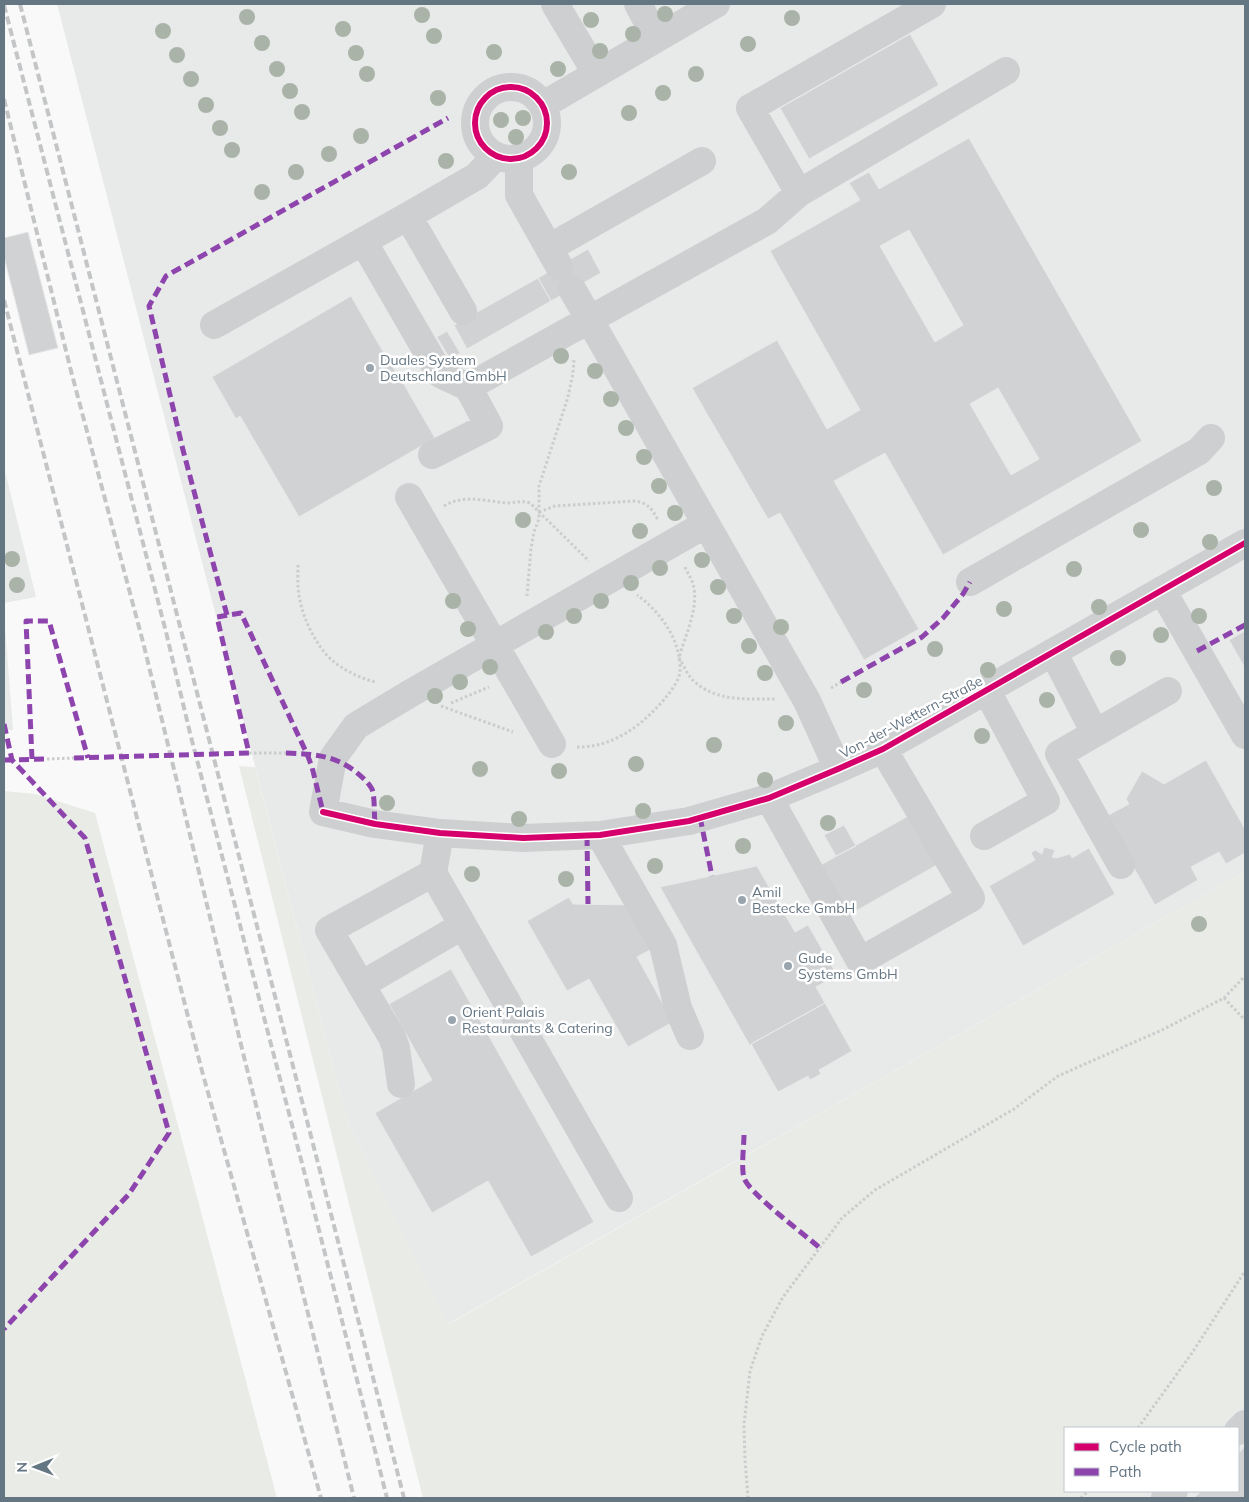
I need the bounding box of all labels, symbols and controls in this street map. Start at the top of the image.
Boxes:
place label: Duales System Deutschland GmbH [380,351,507,385]
marker: Duales System Deutschland GmbH [364,362,376,374]
street label: Von-der-Wettern-Straße [836,672,986,762]
place label: Amil Bestecke GmbH [752,883,855,917]
marker: Amil Bestecke GmbH [736,894,748,906]
place label: Gude Systems GmbH [798,949,898,983]
marker: Gude Systems GmbH [782,960,794,972]
place label: Orient Palais Restaurants & Catering [462,1003,613,1037]
marker: Orient Palais Restaurants & Catering [446,1014,458,1026]
legend [1064,1427,1239,1492]
text: Cycle path [1109,1437,1182,1456]
north arrow [10,1442,60,1492]
text: N [13,1462,31,1473]
text: Path [1109,1462,1141,1481]

